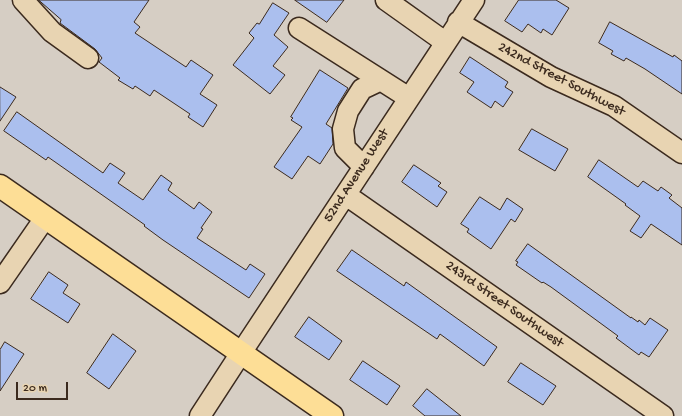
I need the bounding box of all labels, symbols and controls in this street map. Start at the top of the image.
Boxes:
street label: 242nd Street Southwest [495,39,627,121]
street label: 52nd Avenue West [321,126,393,226]
street label: 243rd Street Southwest [442,258,566,352]
scale bar [18,374,70,400]
text: 20 m [23,382,47,396]

